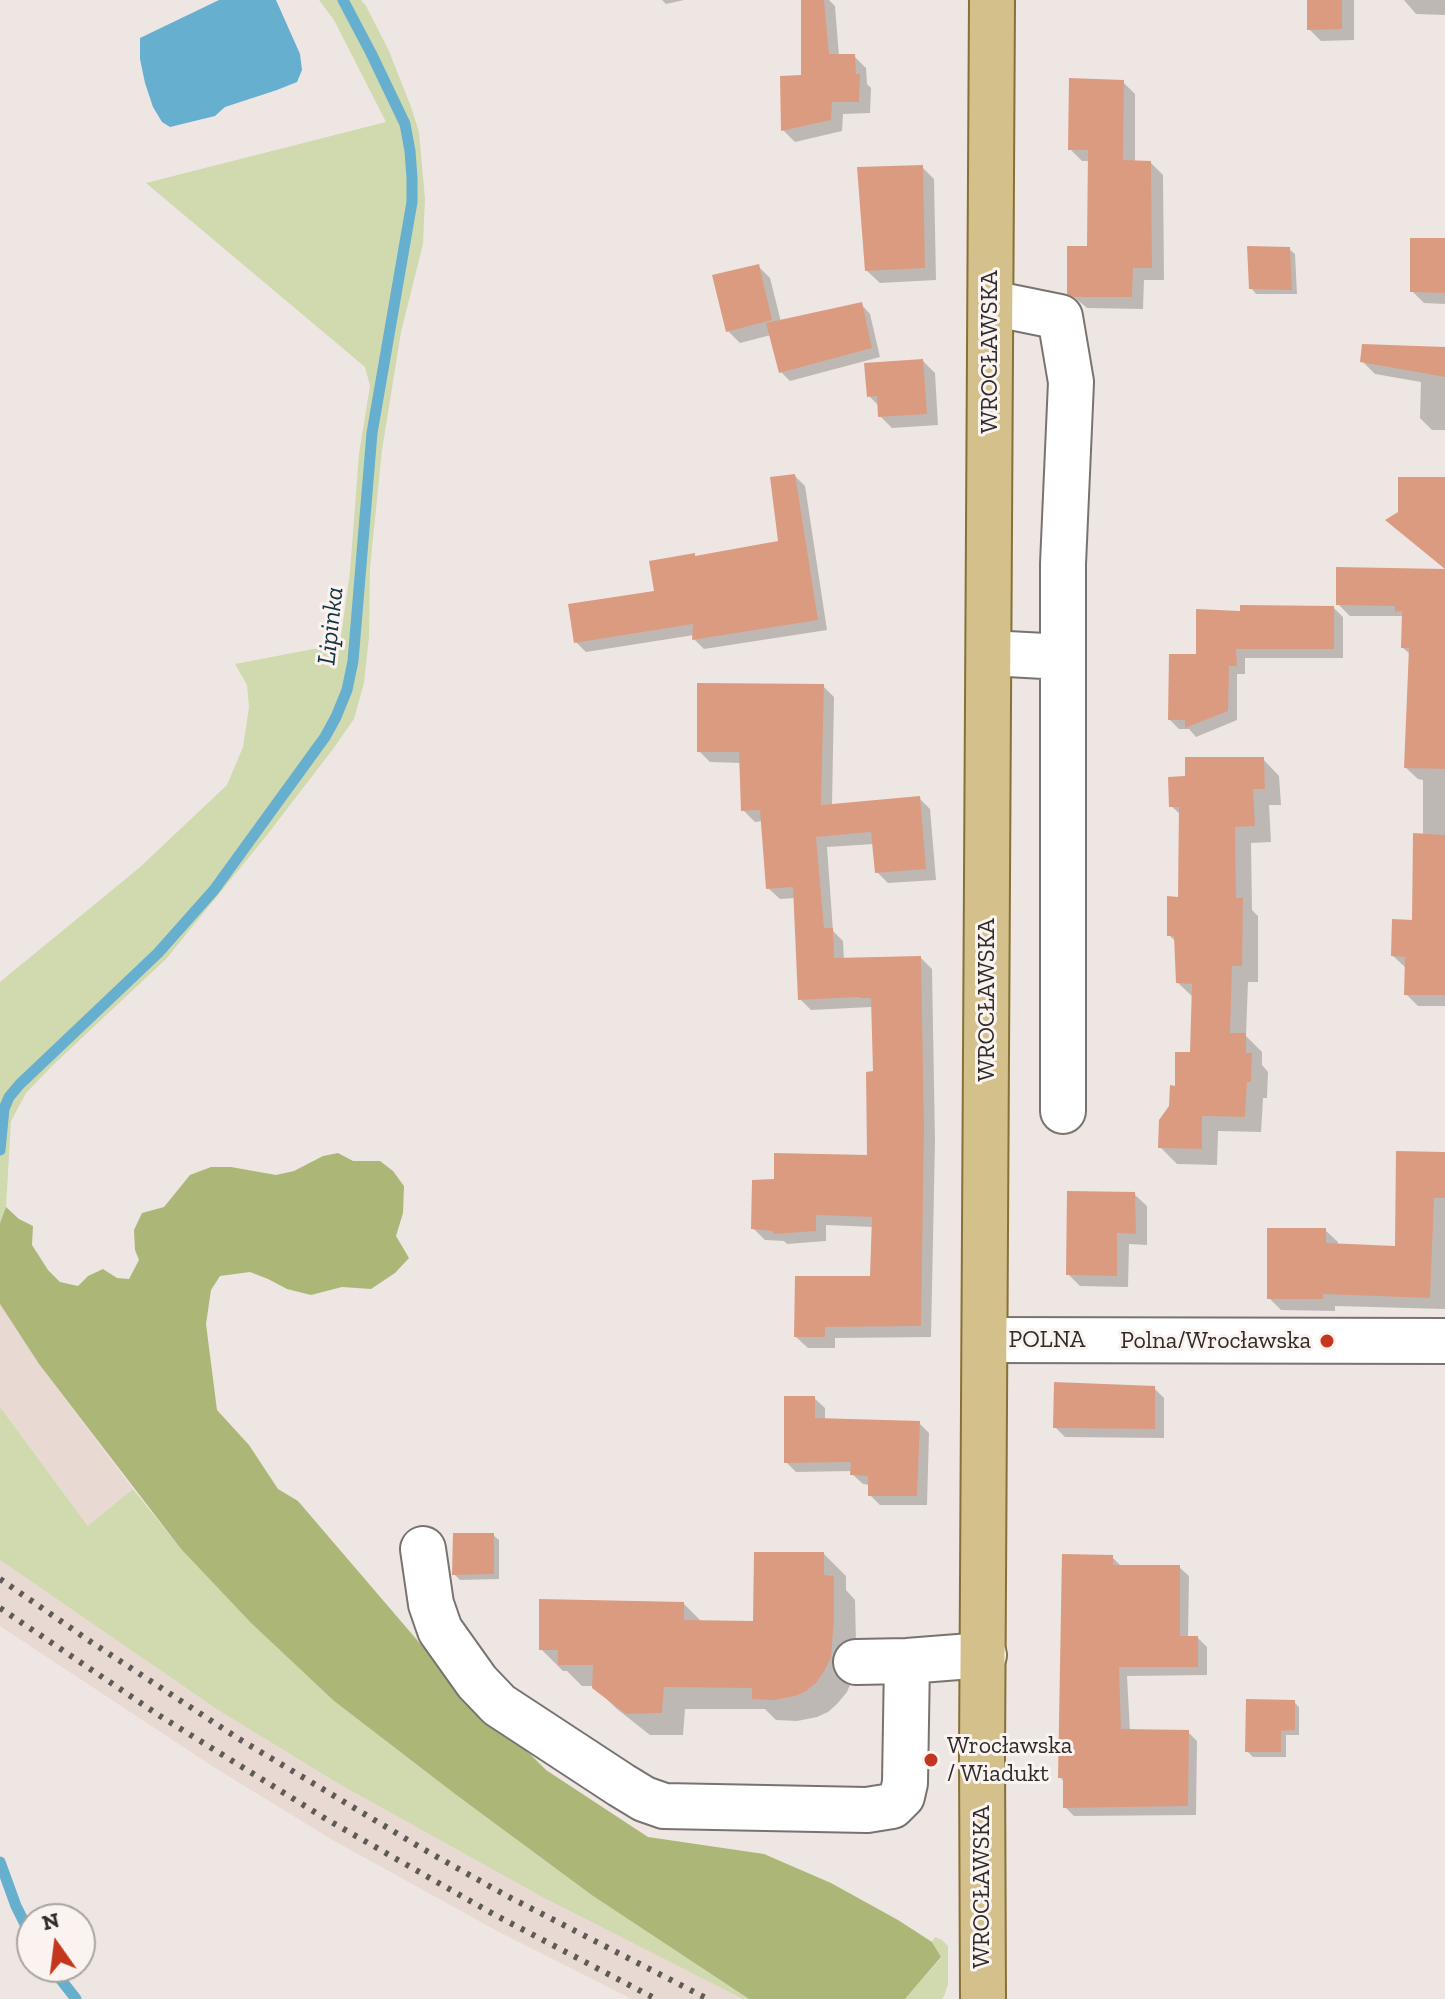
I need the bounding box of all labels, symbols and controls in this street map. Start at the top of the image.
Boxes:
street label: WROCŁAWSKA [976,270,1004,434]
water label: Lipinka [311,585,351,667]
street label: WROCŁAWSKA [973,918,1001,1082]
street label: POLNA [1009,1326,1085,1354]
place label: Polna/Wrocławska [1120,1327,1311,1355]
marker: Polna/Wrocławska [1318,1332,1336,1350]
place label: Wrocławska / Wiadukt [947,1732,1072,1788]
marker: Wrocławska / Wiadukt [922,1751,940,1769]
street label: WROCŁAWSKA [968,1805,996,1969]
north arrow [16,1903,96,1983]
text: N [39,1906,62,1936]

